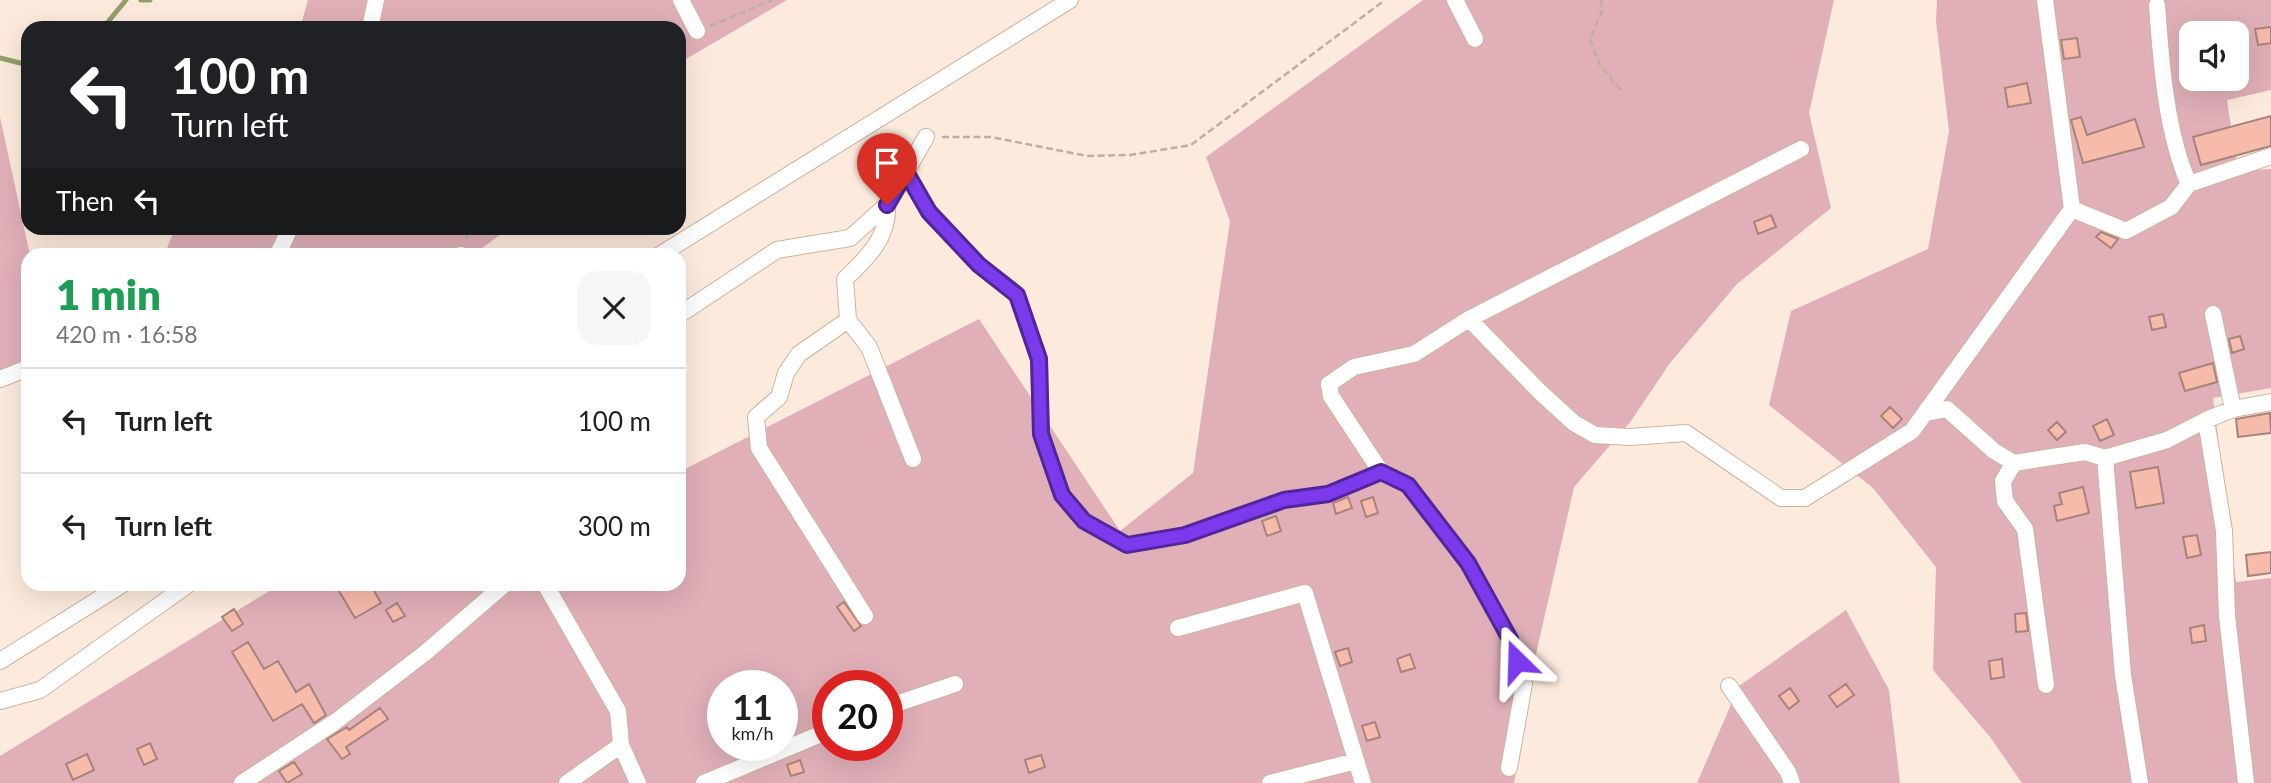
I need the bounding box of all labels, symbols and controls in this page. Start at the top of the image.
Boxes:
map controls [2179,21,2249,91]
button: sound [2179,21,2249,91]
text: 100 m [171,46,309,104]
icon: left [56,49,147,140]
text: Turn left [171,105,288,144]
pin [857,133,917,205]
icon: arrive [868,144,906,182]
icon: left [128,182,166,220]
text: Then [56,185,114,217]
text: 1 min [56,269,161,319]
button: close [577,271,651,345]
text: 420 m · 16:58 [56,320,198,348]
icon: left [56,402,94,440]
text: Turn left [115,405,212,437]
text: 100 m [578,405,651,437]
icon: left [56,507,94,545]
text: Turn left [115,510,212,542]
text: 300 m [578,510,651,542]
position arrow [1480,624,1554,698]
speed limit sign: 20 [812,670,903,761]
text: 11 [732,685,773,727]
text: km/h [731,722,774,744]

